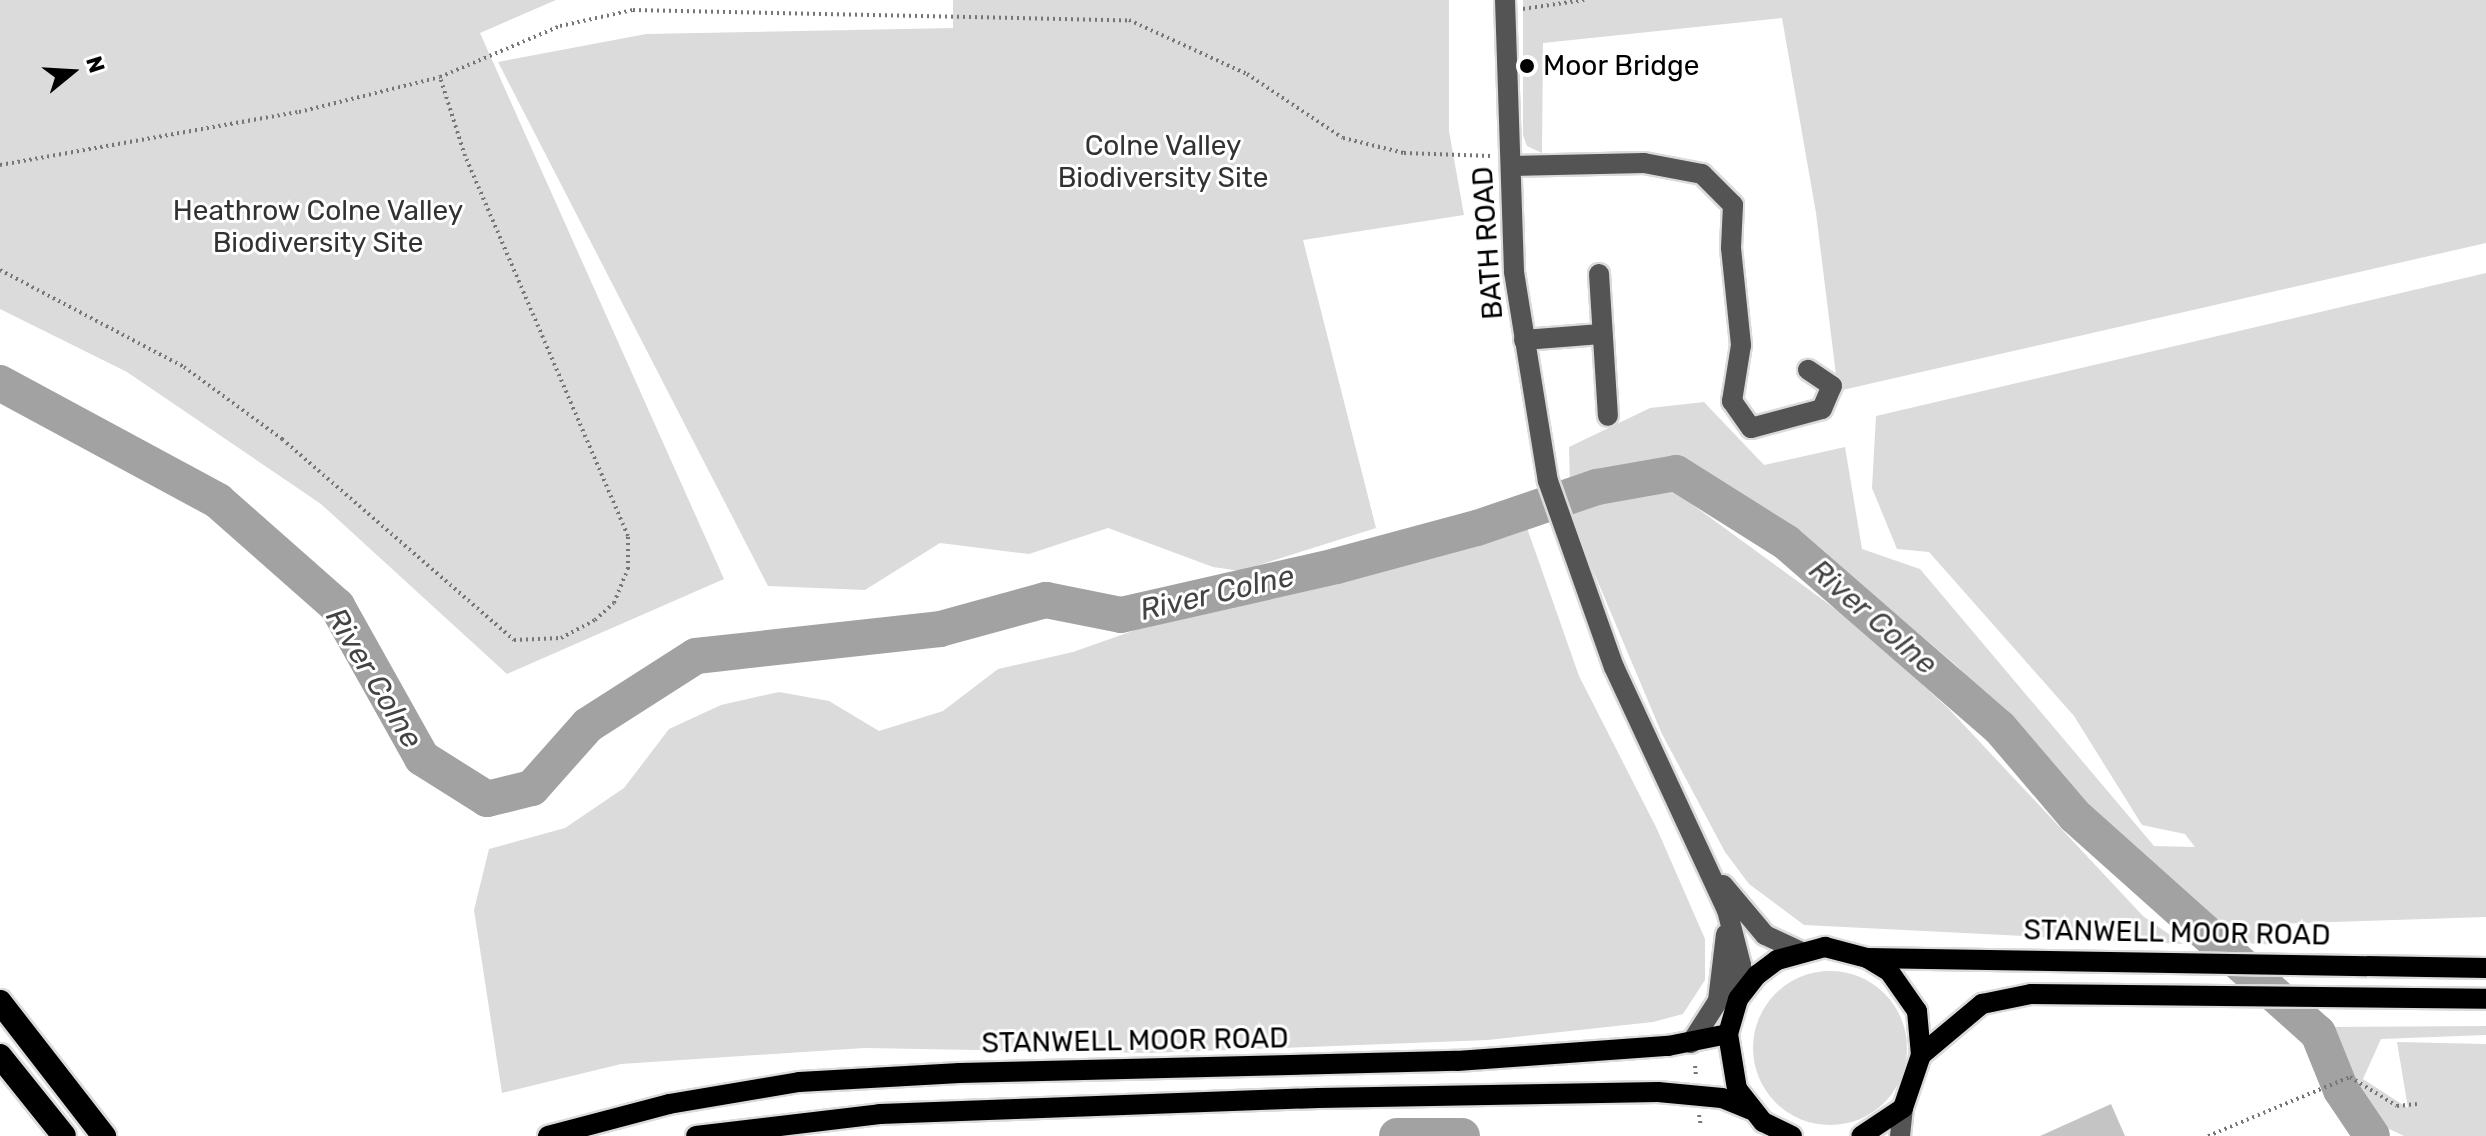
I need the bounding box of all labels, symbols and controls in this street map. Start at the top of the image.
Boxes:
north arrow [32,32,112,112]
place label: Moor Bridge [1543,49,1700,83]
text: N [80,53,111,76]
marker: Moor Bridge [1518,57,1536,75]
park label: Colne Valley Biodiversity Site [1057,129,1269,195]
street label: BATH ROAD [1466,165,1510,321]
park label: Heathrow Colne Valley Biodiversity Site [172,194,464,260]
water label: River Colne [1802,552,1944,682]
water label: River Colne [1136,558,1298,628]
water label: River Colne [318,601,430,755]
street label: STANWELL MOOR ROAD [2023,914,2331,952]
street label: STANWELL MOOR ROAD [981,1022,1289,1060]

